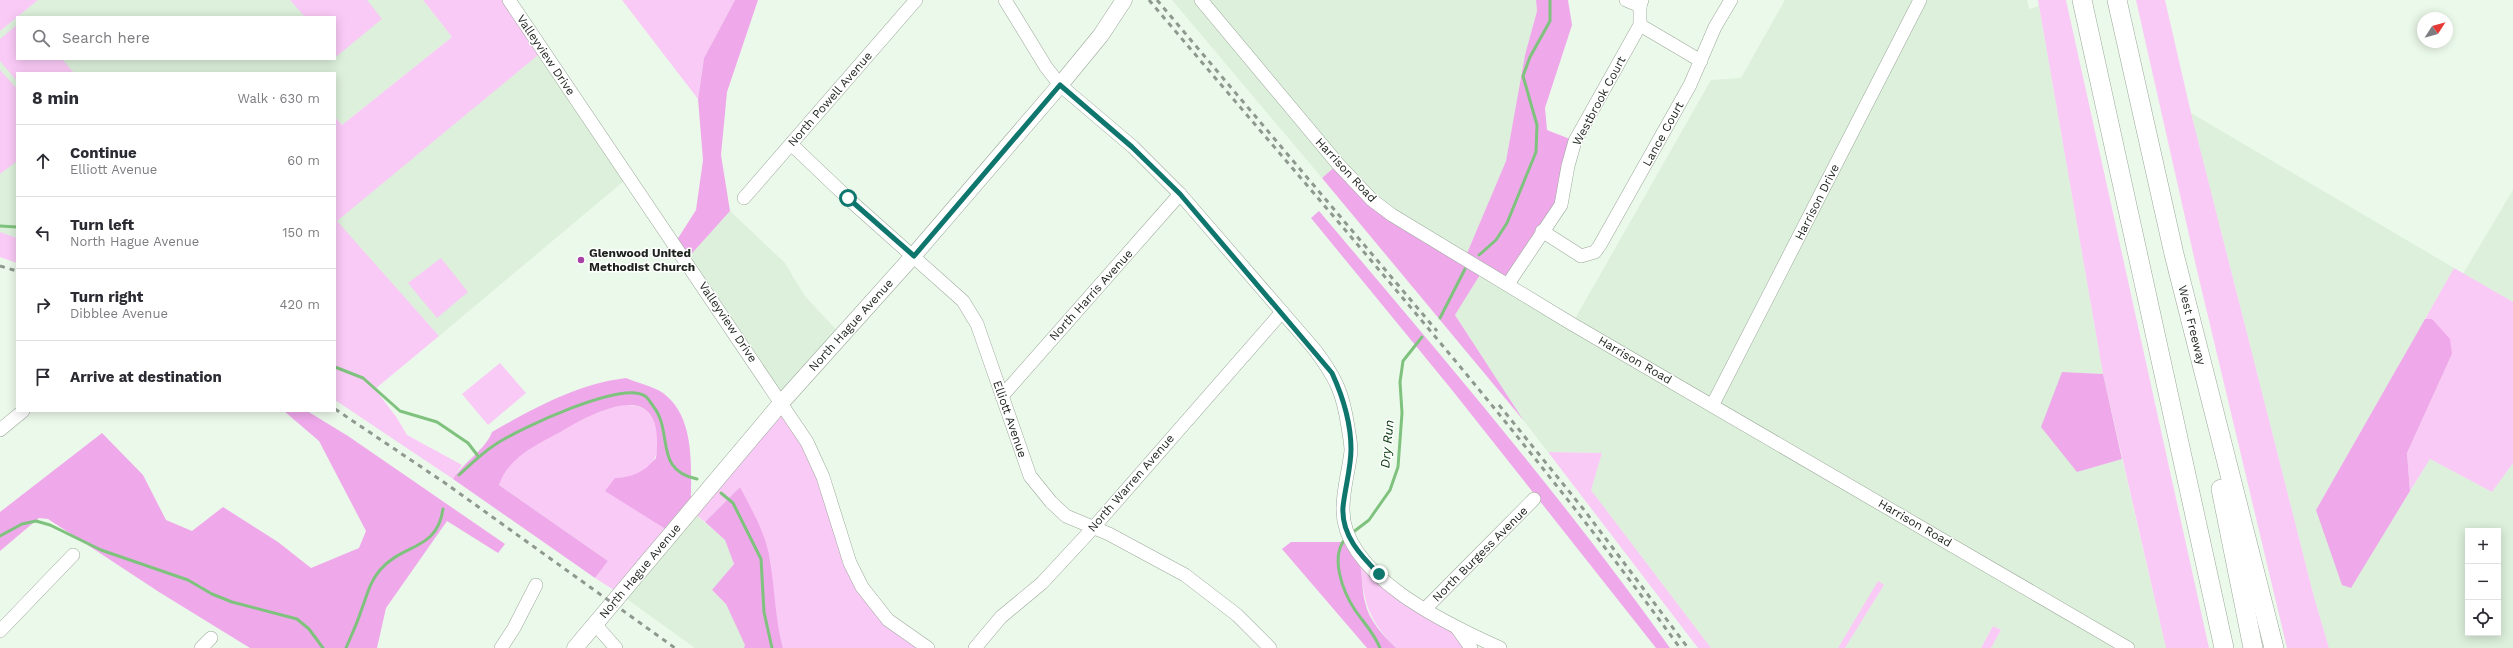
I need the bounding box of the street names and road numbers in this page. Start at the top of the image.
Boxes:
street label: Valleyview Drive [514,12,578,98]
street label: North Powell Avenue [785,49,875,149]
street label: Westbrook Court [1570,54,1628,148]
street label: Lance Court [1640,99,1686,169]
street label: Harrison Road [1313,135,1379,205]
street label: Harrison Drive [1792,162,1842,242]
street label: North Harris Avenue [1046,246,1136,343]
street label: North Hague Avenue [806,276,896,374]
street label: Valleyview Drive [696,279,760,365]
street label: West Freeway [2175,284,2209,367]
street label: Harrison Road [1596,333,1674,387]
street label: Elliott Avenue [990,379,1030,459]
street label: North Warren Avenue [1085,431,1177,535]
street label: Harrison Road [1876,496,1954,550]
street label: North Burgess Avenue [1429,503,1531,605]
street label: North Hague Avenue [596,521,684,621]

